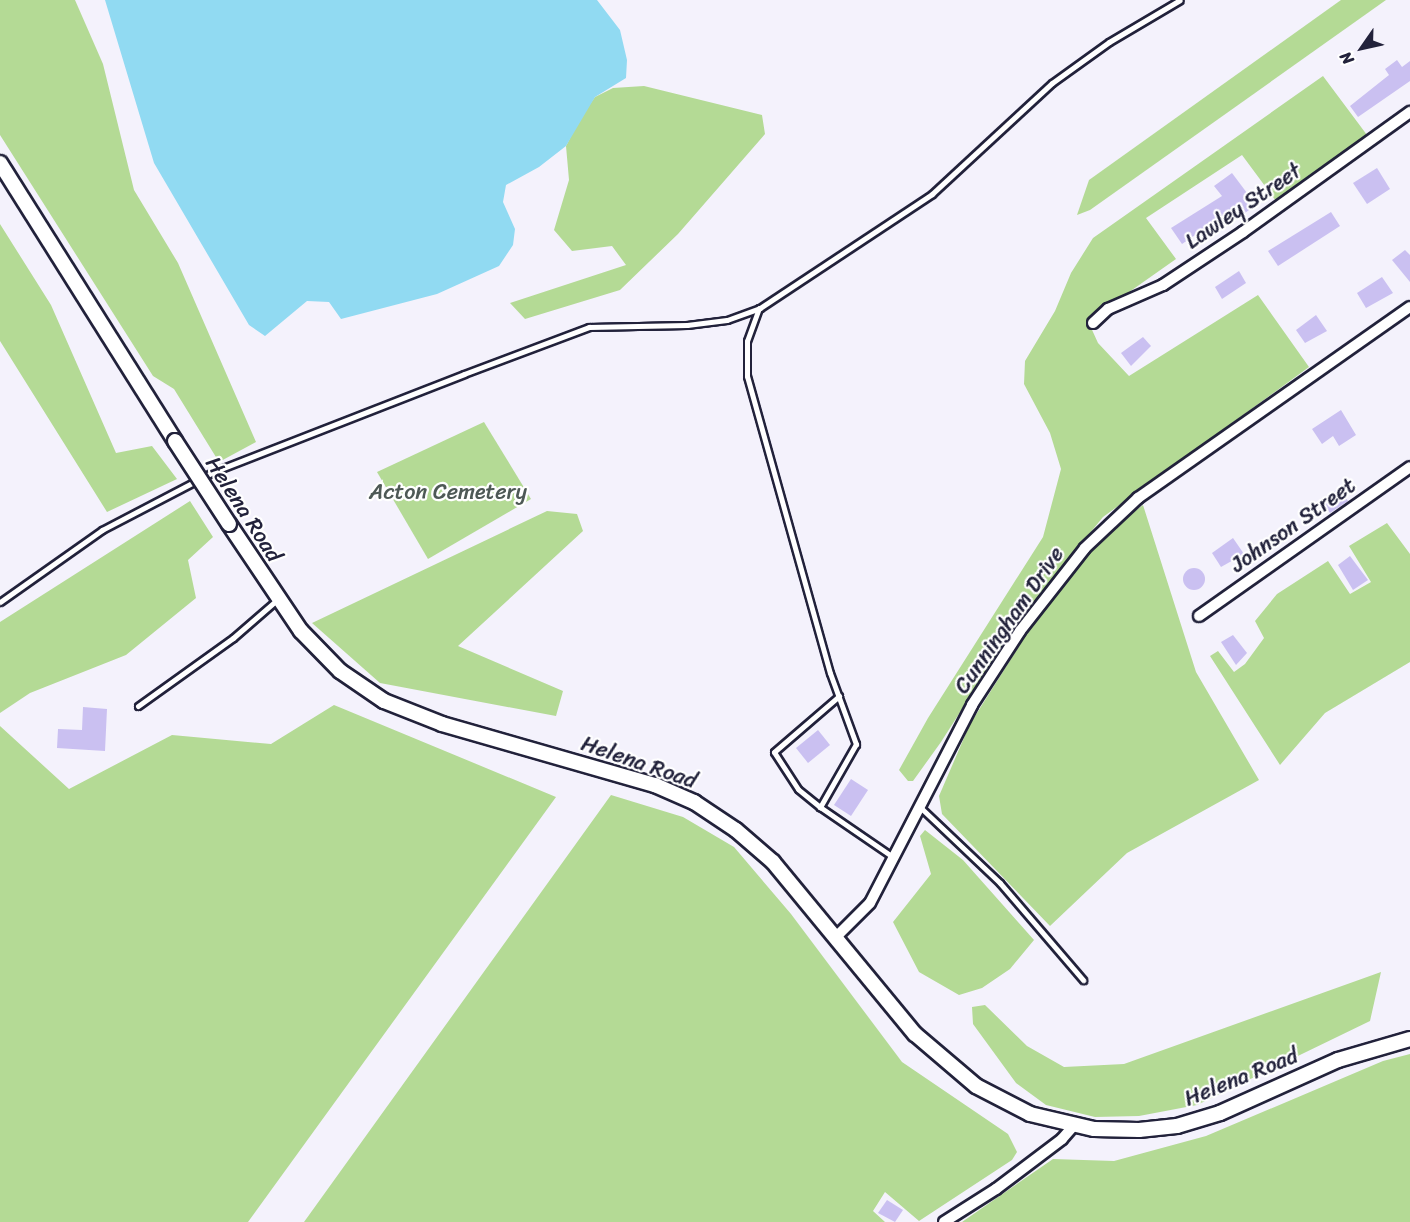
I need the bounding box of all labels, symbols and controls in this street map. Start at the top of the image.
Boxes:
north arrow [1332,18,1392,78]
text: N [1332,46,1362,71]
street label: Lawley Street [1180,157,1306,255]
street label: Helena Road [200,451,288,567]
street label: Johnson Street [1225,472,1361,578]
park label: Acton Cemetery [369,479,527,505]
street label: Cunningham Drive [948,541,1070,699]
street label: Helena Road [578,730,700,794]
street label: Helena Road [1180,1042,1302,1112]

